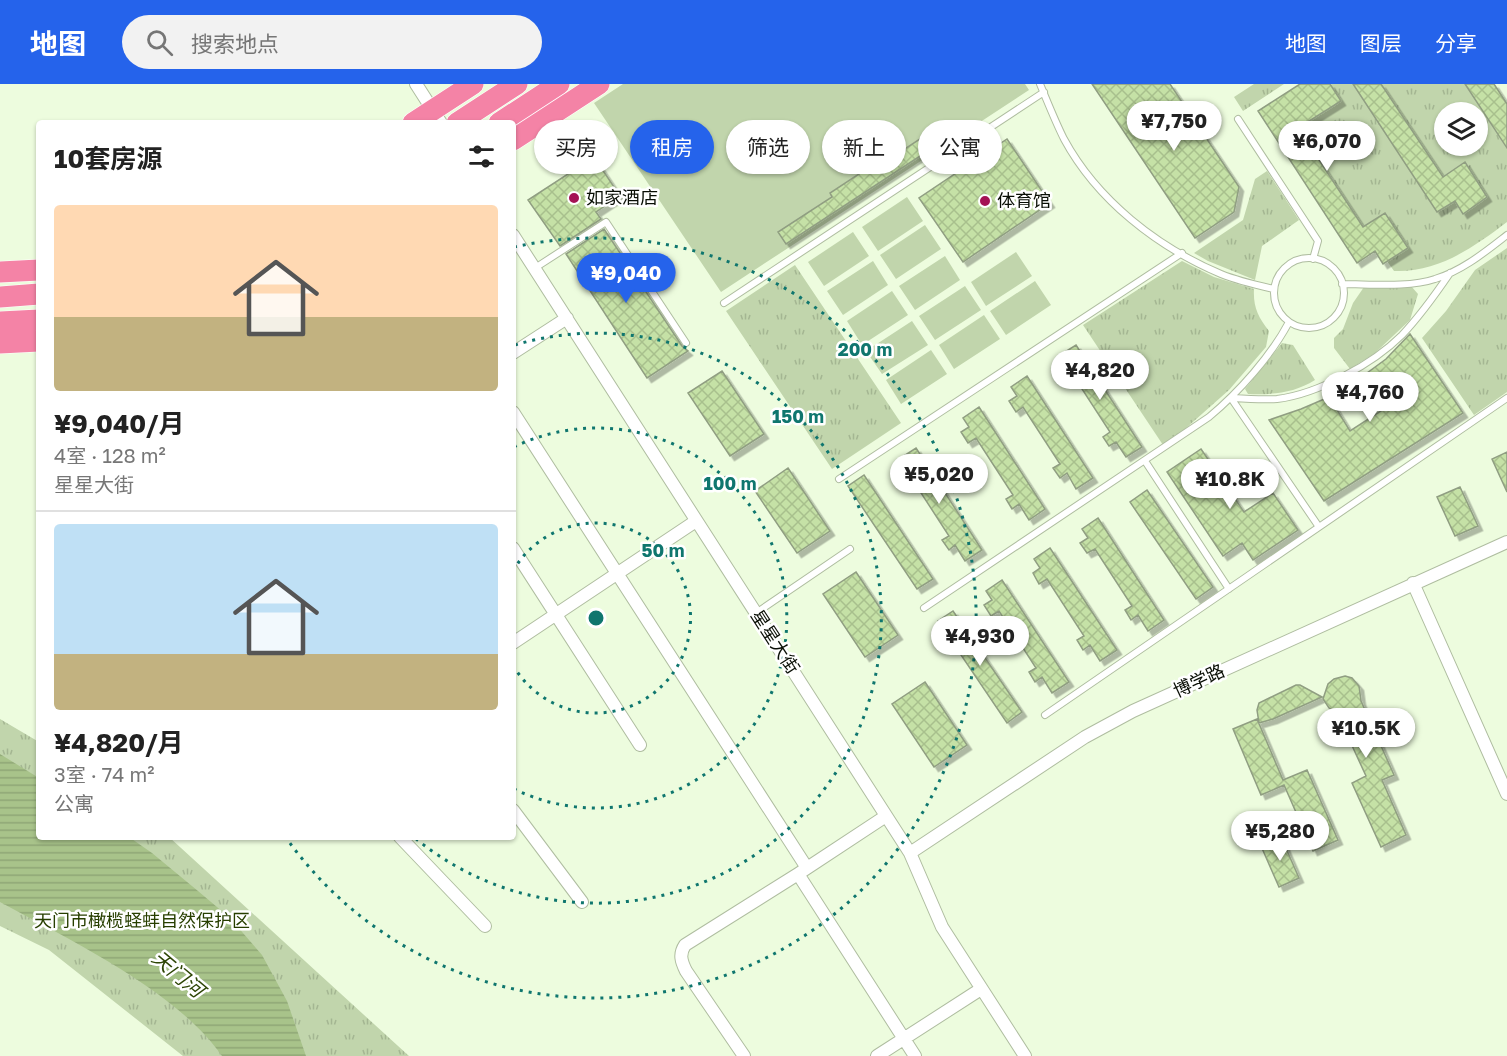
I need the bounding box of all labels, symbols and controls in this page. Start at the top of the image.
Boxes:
search box [122,15,542,69]
icon: search [143,26,176,59]
text: 地图 [30,27,86,60]
text: 搜索地点 [191,30,279,57]
text: 地图 [1285,30,1327,56]
text: 图层 [1360,30,1402,56]
text: 分享 [1435,30,1477,56]
pin: ¥7,750 [1125,101,1223,152]
map controls [1434,102,1488,156]
button: layers [1434,102,1488,156]
text: ¥7,750 [1141,108,1207,132]
chip: 买房 [534,120,618,174]
chip: 租房 [630,120,714,174]
chip: 筛选 [726,120,810,174]
chip: 新上 [822,120,906,174]
chip: 公寓 [918,120,1002,174]
pin: ¥6,070 [1278,121,1376,172]
text: ¥6,070 [1292,128,1362,152]
icon: filters [465,140,498,173]
text: 10套房源 [54,143,162,174]
place label: 如家酒店 [586,186,658,208]
place label: 体育馆 [997,189,1051,211]
marker: 如家酒店 [567,191,581,205]
marker: 体育馆 [978,194,992,208]
icon: home [222,244,330,352]
pin: ¥9,040 [577,253,675,304]
text: ¥9,040 [591,260,661,284]
text: 200 m [838,338,892,360]
pin: ¥4,820 [1051,350,1149,401]
text: ¥4,820 [1065,357,1135,381]
pin: ¥4,760 [1321,372,1419,423]
text: ¥4,760 [1336,379,1404,403]
text: 150 m [772,405,824,427]
text: ¥9,040/月 [54,408,185,439]
text: 4室 · 128 m² [54,443,166,467]
pin: ¥5,020 [890,454,988,505]
pin: ¥10.8K [1181,459,1279,510]
text: ¥5,020 [904,461,974,485]
text: ¥10.8K [1195,466,1265,490]
text: 星星大街 [54,472,134,496]
text: 100 m [704,472,756,494]
text: 50 m [642,539,684,561]
icon: home [222,563,330,671]
street label: 星星大街 [747,605,805,678]
centre of rings [586,608,606,628]
pin: ¥4,930 [931,616,1029,667]
text: ¥4,930 [945,623,1015,647]
street label: 博学路 [1169,659,1228,701]
pin: ¥10.5K [1317,708,1415,759]
text: ¥10.5K [1331,715,1401,739]
text: ¥4,820/月 [54,727,184,758]
text: 3室 · 74 m² [54,762,154,786]
text: 公寓 [54,791,94,815]
pin: ¥5,280 [1231,811,1329,862]
text: ¥5,280 [1245,818,1315,842]
park label: 天门市橄榄蛏蚌自然保护区 [34,909,250,931]
water label: 天门河 [148,945,212,1004]

